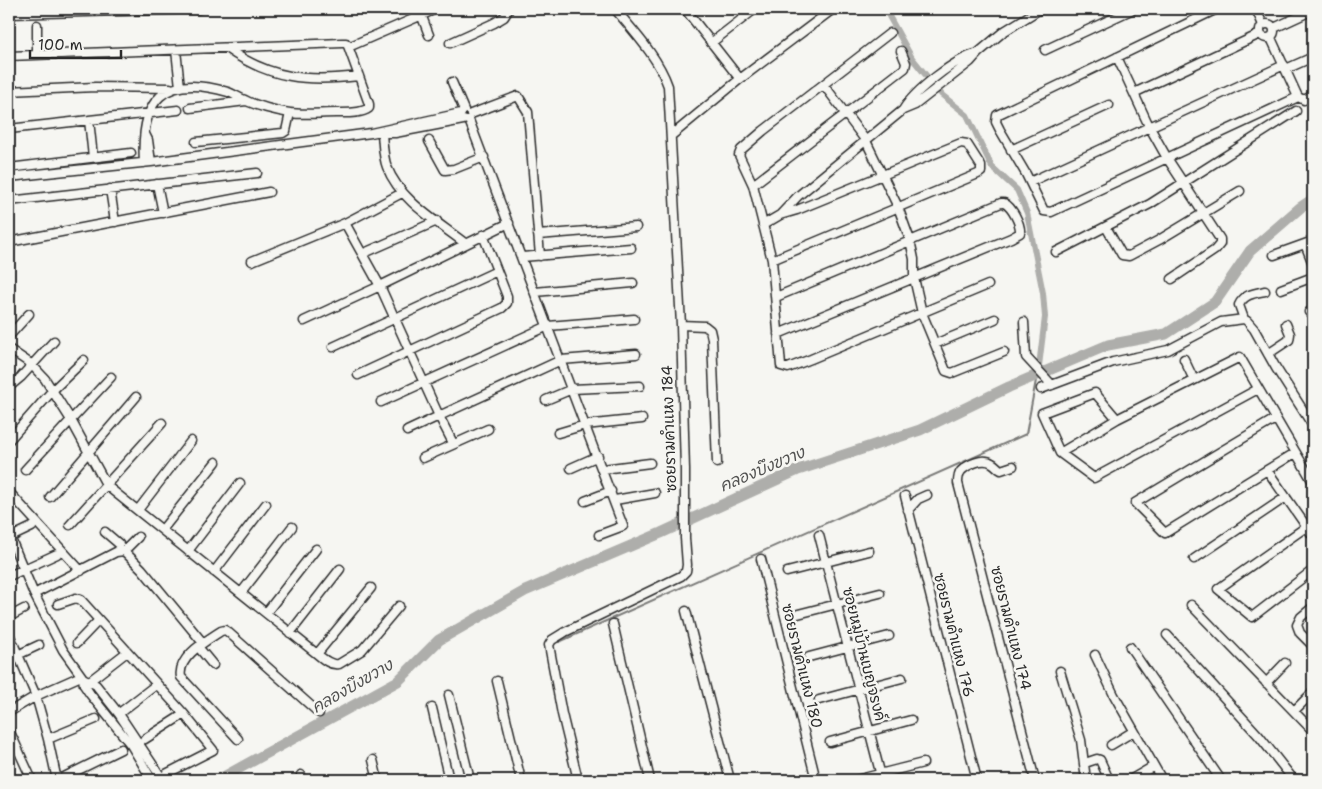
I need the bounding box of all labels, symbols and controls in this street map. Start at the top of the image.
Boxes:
scale bar [30,28,121,60]
text: 100 m [38,35,83,55]
street label: ซอยรามคำแหง 184 [657,365,681,493]
water label: คลองบึงขวาง [716,441,809,496]
street label: ซอยรามคำแหง 174 [986,564,1036,692]
street label: ซอยรามคำแหง 176 [929,571,979,699]
street label: ซอยหมู่บ้านเบญจรงค์ [837,585,890,724]
street label: ซอยรามคำแหง 180 [777,602,827,730]
water label: คลองบึงขวาง [308,653,398,718]

